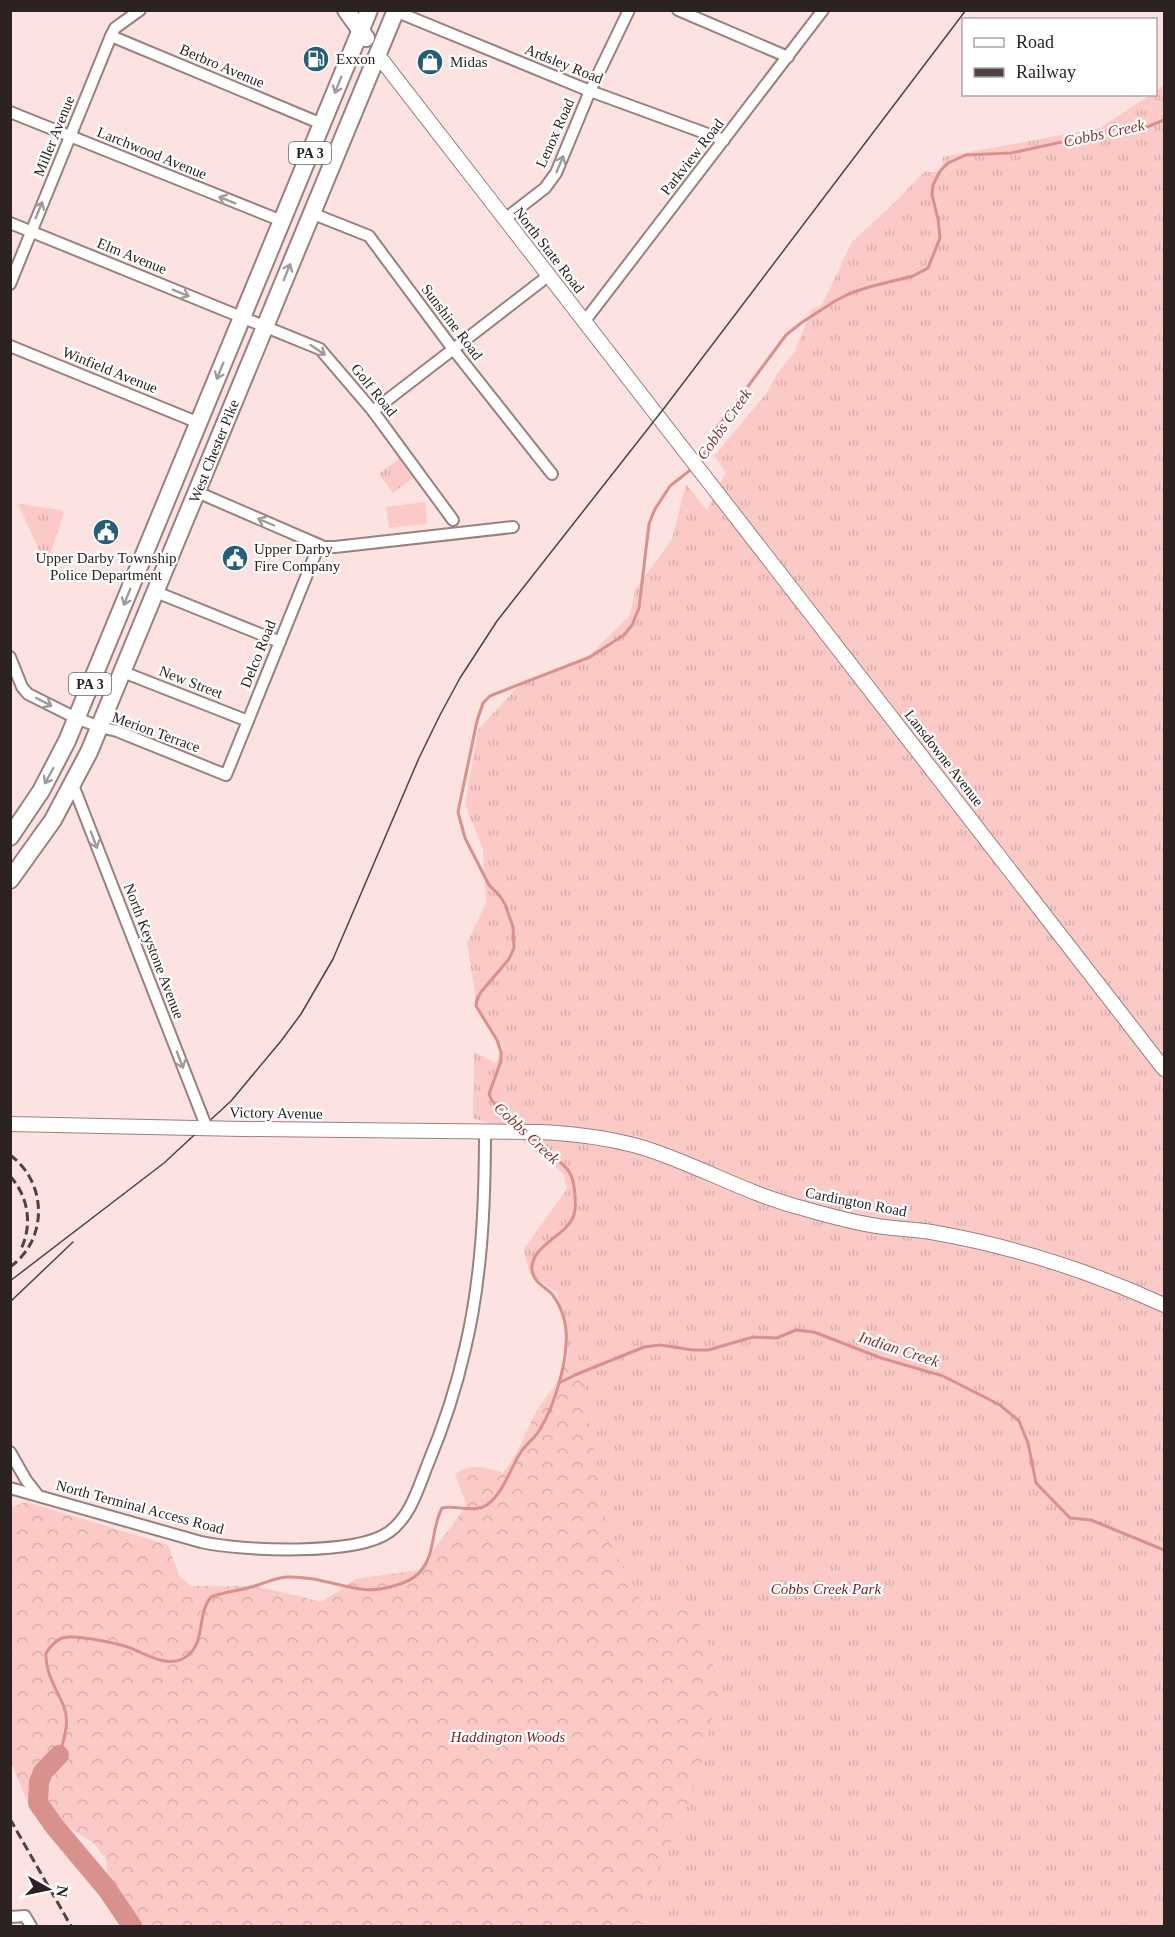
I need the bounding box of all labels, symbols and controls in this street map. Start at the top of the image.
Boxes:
legend [962,18,1157,96]
text: Road [1016,32,1054,52]
street label: Berbro Avenue [177,41,267,91]
street label: Ardsley Road [523,41,606,87]
fuel station icon: Exxon [301,44,331,74]
shop icon: Midas [415,47,445,77]
place label: Exxon [336,51,376,67]
place label: Midas [450,54,488,70]
text: Railway [1016,62,1076,82]
one-way arrow [332,75,343,93]
street label: Miller Avenue [30,93,78,179]
street label: Lenox Road [533,96,578,170]
street label: Parkview Road [657,115,727,198]
water label: Cobbs Creek [1062,116,1147,150]
street label: Larchwood Avenue [95,124,209,182]
road number: PA 3 [289,142,331,164]
one-way arrow [554,155,566,173]
one-way arrow [219,194,237,205]
one-way arrow [34,201,45,219]
street label: North State Road [511,204,588,296]
street label: Elm Avenue [95,235,169,277]
one-way arrow [282,263,293,282]
street label: Sunshine Road [418,281,486,363]
one-way arrow [171,288,190,299]
street label: Winfield Avenue [60,344,160,396]
one-way arrow [309,344,325,356]
street label: Golf Road [348,361,400,420]
one-way arrow [214,362,225,380]
water label: Cobbs Creek [693,385,755,463]
street label: West Chester Pike [186,397,242,505]
one-way arrow [257,516,275,527]
public building icon: Upper Darby Township Police Department [91,517,121,547]
place label: Upper Darby Fire Company [254,541,341,574]
public building icon: Upper Darby Fire Company [220,543,250,573]
place label: Upper Darby Township Police Department [35,550,177,583]
one-way arrow [121,587,132,606]
street label: Delco Road [237,618,279,690]
street label: New Street [157,663,226,702]
road number: PA 3 [69,673,111,695]
one-way arrow [34,696,52,708]
street label: Lansdowne Avenue [901,707,987,810]
street label: Merion Terrace [110,709,202,755]
one-way arrow [43,766,54,784]
one-way arrow [90,830,101,848]
street label: North Keystone Avenue [121,881,187,1021]
one-way arrow [176,1051,187,1069]
water label: Cobbs Creek [491,1099,564,1168]
street label: Victory Avenue [229,1104,323,1122]
street label: Cardington Road [804,1184,909,1220]
water label: Indian Creek [856,1328,942,1370]
street label: North Terminal Access Road [54,1477,226,1537]
park label: Cobbs Creek Park [771,1581,881,1597]
park label: Haddington Woods [450,1729,566,1745]
north arrow [18,1859,78,1919]
text: N [53,1884,72,1899]

